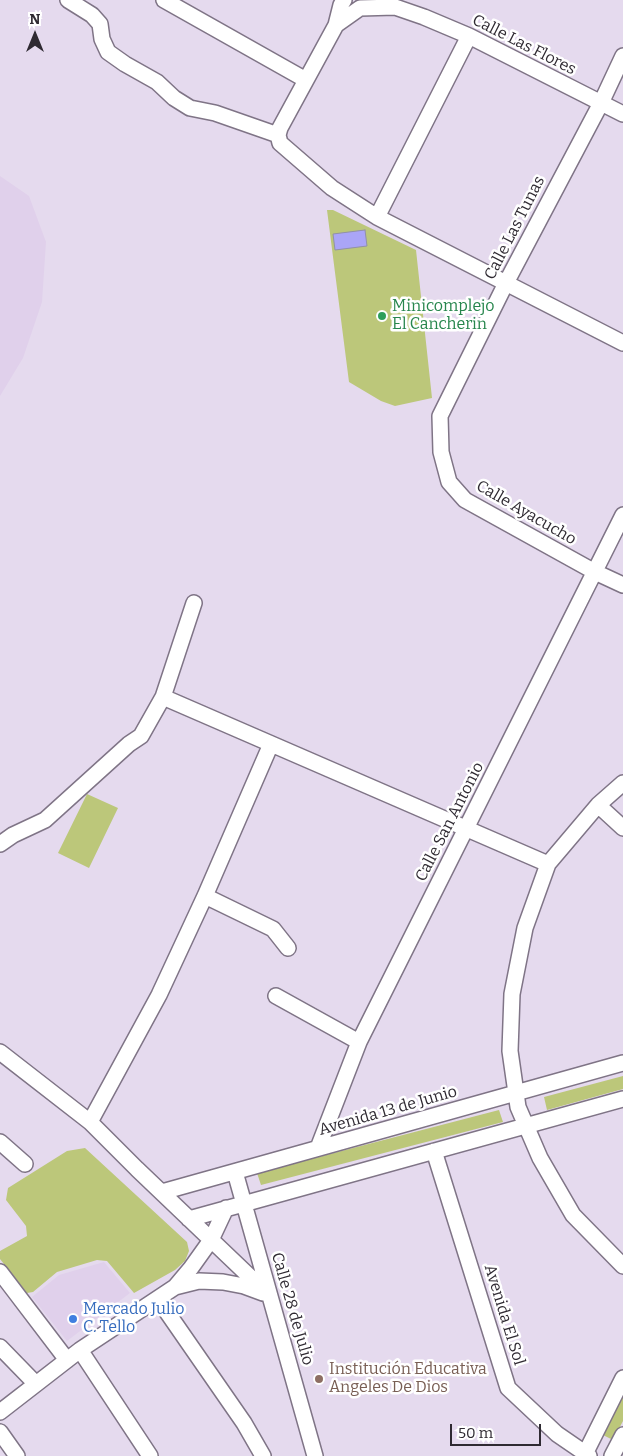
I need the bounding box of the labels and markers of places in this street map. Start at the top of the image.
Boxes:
place label: Minicomplejo El Cancherin [392,297,494,335]
marker: Minicomplejo El Cancherin [376,310,388,322]
place label: Mercado Julio C. Tello [83,1300,185,1338]
marker: Mercado Julio C. Tello [67,1313,79,1325]
place label: Institución Educativa Angeles De Dios [329,1360,487,1398]
marker: Institución Educativa Angeles De Dios [313,1373,325,1385]

